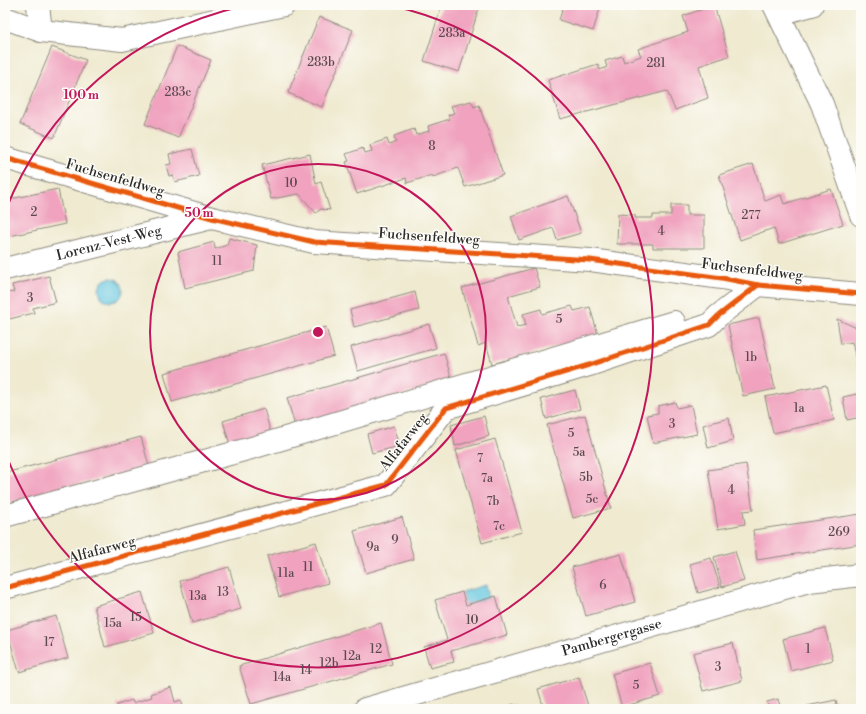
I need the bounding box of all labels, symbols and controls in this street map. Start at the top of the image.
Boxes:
house number: 283a [439,26,466,41]
house number: 283b [307,55,335,70]
house number: 281 [646,56,666,71]
house number: 283c [165,85,191,100]
text: 100 m [63,88,99,103]
house number: 8 [428,139,436,154]
street label: Fuchsenfeldweg [64,155,167,201]
house number: 10 [285,176,297,191]
house number: 2 [31,205,38,220]
text: 50 m [184,206,214,221]
house number: 277 [742,208,760,223]
street label: Lorenz-Vest-Weg [54,221,164,265]
street label: Fuchsenfeldweg [378,224,481,250]
house number: 4 [657,224,665,239]
house number: 11 [212,254,223,269]
street label: Fuchsenfeldweg [700,255,804,285]
house number: 3 [27,291,34,306]
house number: 5 [556,312,563,327]
centre of rings [311,325,325,339]
house number: 1b [745,350,757,365]
house number: 1a [793,401,806,416]
street label: Alfafarweg [375,409,433,475]
house number: 3 [669,417,676,432]
house number: 5 [568,426,575,441]
house number: 5a [573,445,586,460]
house number: 7 [477,451,483,466]
house number: 5b [579,470,593,485]
house number: 7a [481,471,494,486]
house number: 4 [727,483,735,498]
house number: 5c [586,492,598,507]
house number: 7b [487,494,500,509]
house number: 7c [493,519,505,534]
house number: 269 [828,525,850,540]
street label: Alfafarweg [66,532,138,568]
house number: 9 [391,533,399,548]
house number: 9a [366,540,381,555]
house number: 11 [303,560,314,575]
house number: 11a [278,566,295,581]
house number: 6 [599,578,607,593]
house number: 13 [217,585,229,600]
house number: 13a [189,589,208,604]
house number: 15 [130,610,142,625]
house number: 10 [466,613,478,628]
street label: Pambergergasse [560,615,664,661]
house number: 15a [104,616,123,631]
house number: 17 [44,635,54,650]
house number: 12 [370,642,382,657]
house number: 1 [805,642,811,657]
house number: 12a [343,649,362,664]
house number: 12b [319,656,339,671]
house number: 3 [715,660,722,675]
house number: 14 [300,663,312,678]
house number: 14a [273,670,292,685]
house number: 5 [633,678,640,693]

